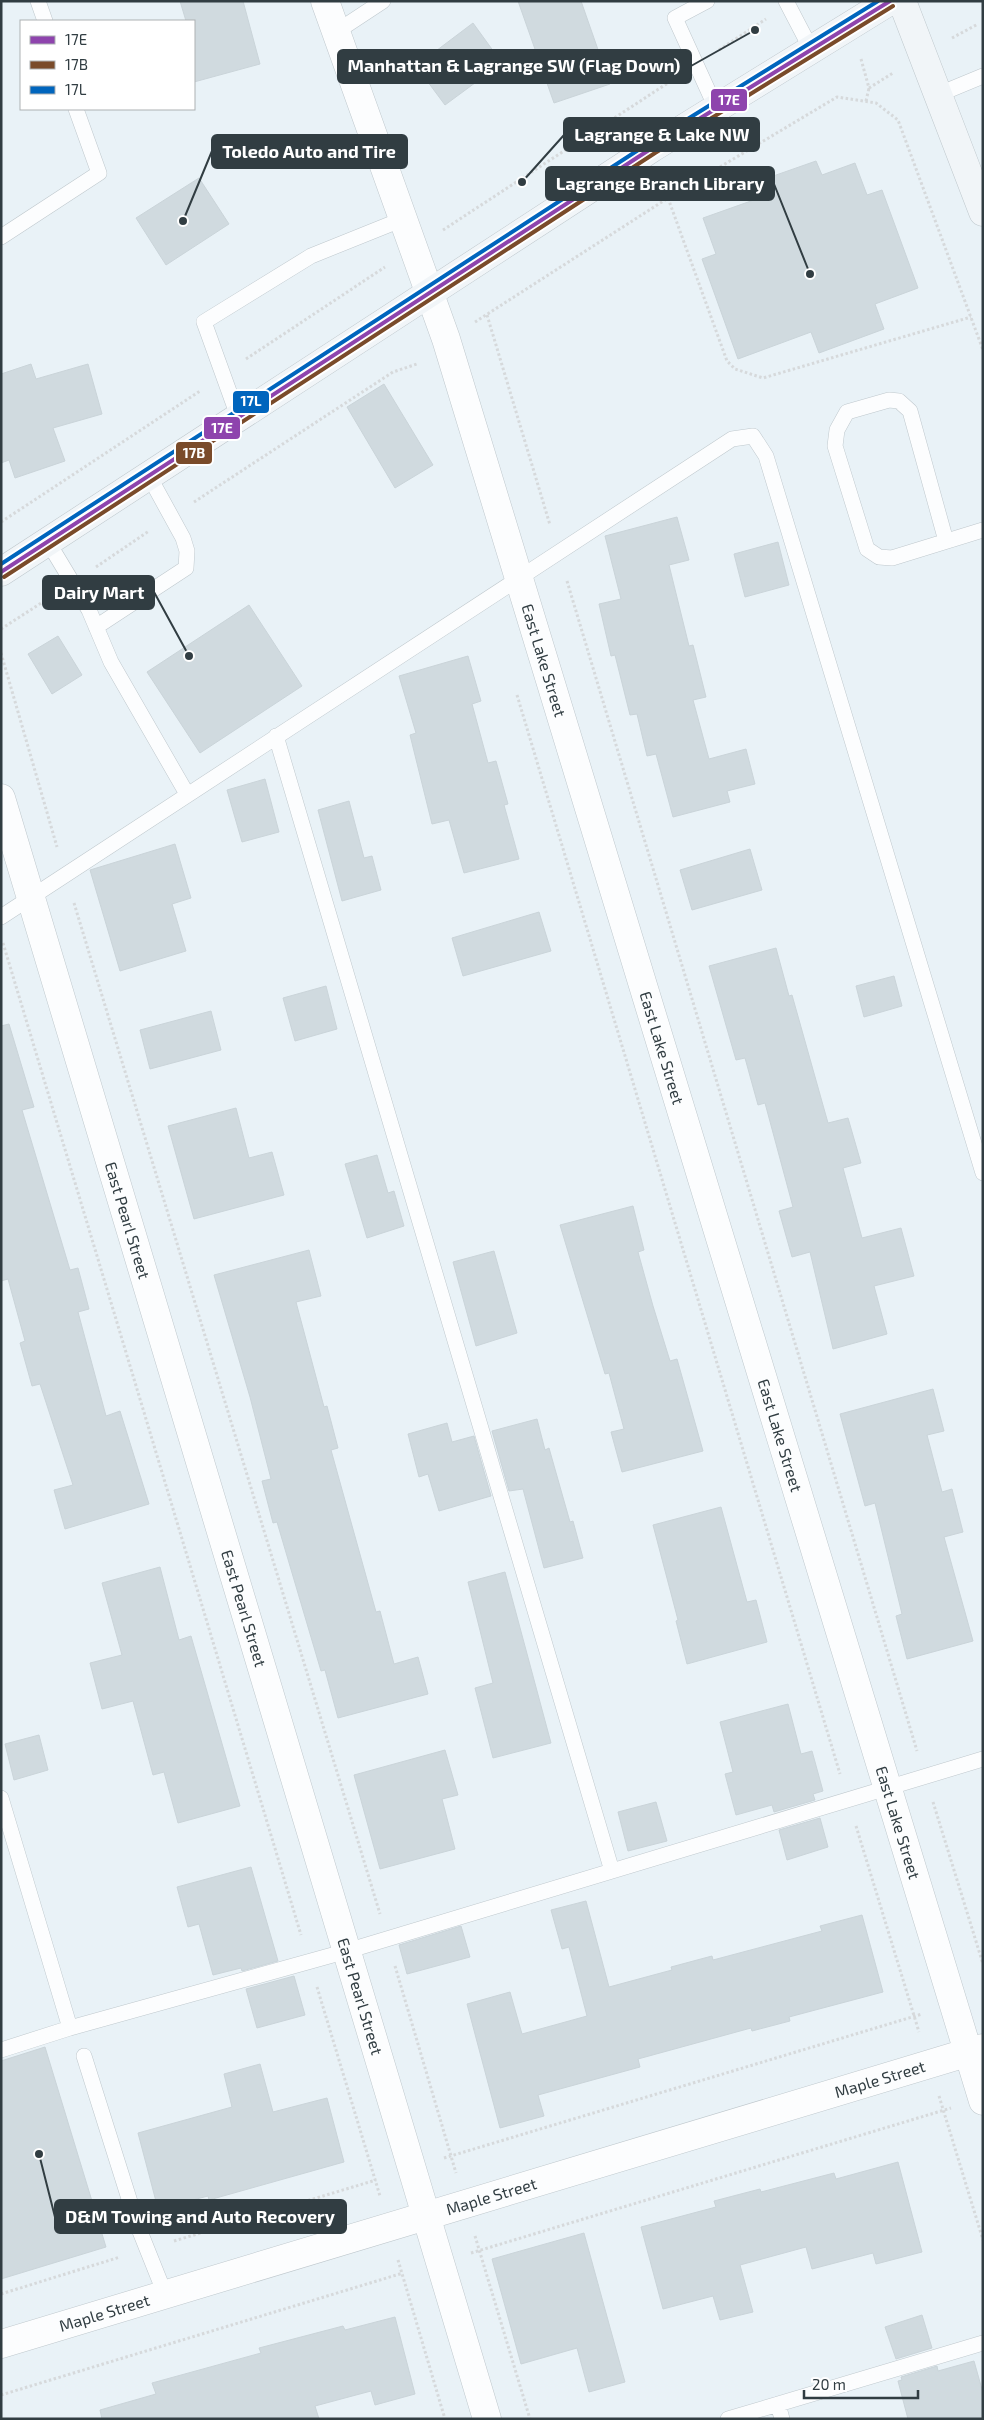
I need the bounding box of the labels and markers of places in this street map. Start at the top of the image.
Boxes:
callout: Manhattan & Lagrange SW (Flag Down) [338,50,691,83]
callout: Lagrange & Lake NW [564,118,759,151]
callout: Toledo Auto and Tire [212,135,407,168]
callout: Lagrange Branch Library [546,167,774,200]
callout: Dairy Mart [43,576,154,609]
callout: D&M Towing and Auto Recovery [55,2200,346,2233]

